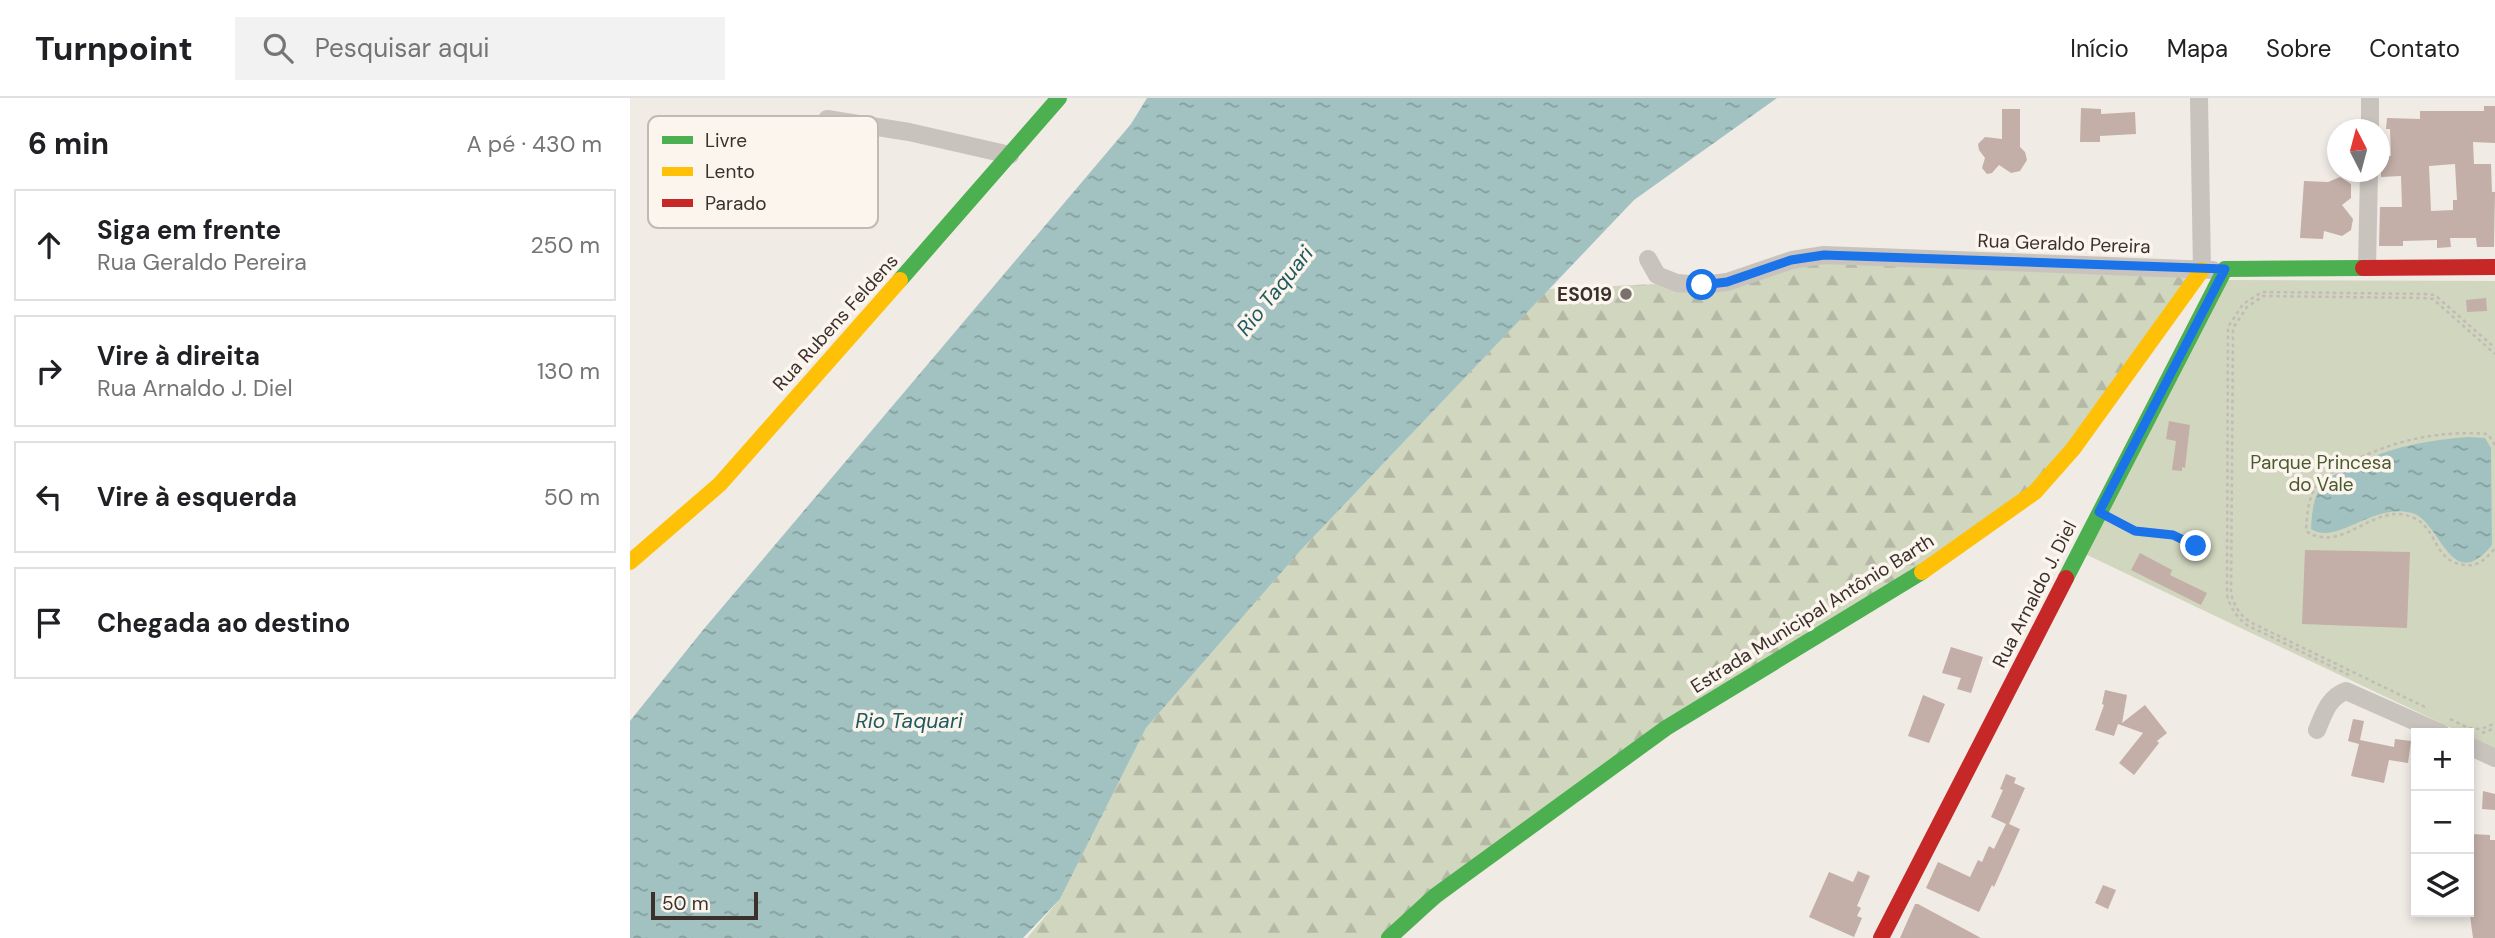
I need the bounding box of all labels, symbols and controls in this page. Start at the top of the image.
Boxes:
search box [235,17,725,80]
text: Turnpoint [35,27,193,70]
icon: search [259,29,297,67]
text: Pesquisar aqui [315,31,490,65]
text: Início [2070,33,2129,64]
text: Mapa [2167,33,2228,64]
text: Sobre [2266,33,2331,64]
text: Contato [2369,33,2460,64]
legend [648,116,878,228]
north arrow [2327,119,2390,182]
text: 6 min [28,124,109,163]
text: Livre [705,128,747,153]
text: A pé · 430 m [466,129,602,159]
text: Lento [705,159,755,184]
text: Parado [705,191,766,216]
text: Siga em frente [97,213,281,247]
icon: ahead [30,226,68,264]
street label: Rua Geraldo Pereira [1977,228,2151,259]
text: 250 m [530,230,600,260]
water label: Rio Taquari [1230,240,1320,342]
text: Rua Geraldo Pereira [97,247,307,277]
street label: Rua Rubens Feldens [767,249,904,396]
route start [1686,269,1717,300]
place label: ES019 [1557,282,1612,307]
marker: ES019 [1618,286,1634,302]
text: Vire à direita [97,339,260,373]
icon: right [30,352,68,390]
text: 130 m [537,356,600,386]
text: Rua Arnaldo J. Diel [97,373,293,403]
park label: Parque Princesa do Vale [2250,450,2392,497]
icon: left [30,478,68,516]
text: Vire à esquerda [97,480,297,514]
text: 50 m [544,482,600,512]
street label: Rua Arnaldo J. Diel [1987,517,2082,672]
street label: Estrada Municipal Antônio Barth [1686,528,1939,699]
route end [2180,530,2211,561]
icon: arrive [30,604,68,642]
text: Chegada ao destino [97,606,350,640]
water label: Rio Taquari [855,707,964,735]
map controls [2411,728,2474,917]
button: + [2411,728,2474,791]
button: − [2411,791,2474,854]
button: layers [2411,854,2474,917]
scale bar [651,889,758,921]
text: 50 m [662,891,709,916]

